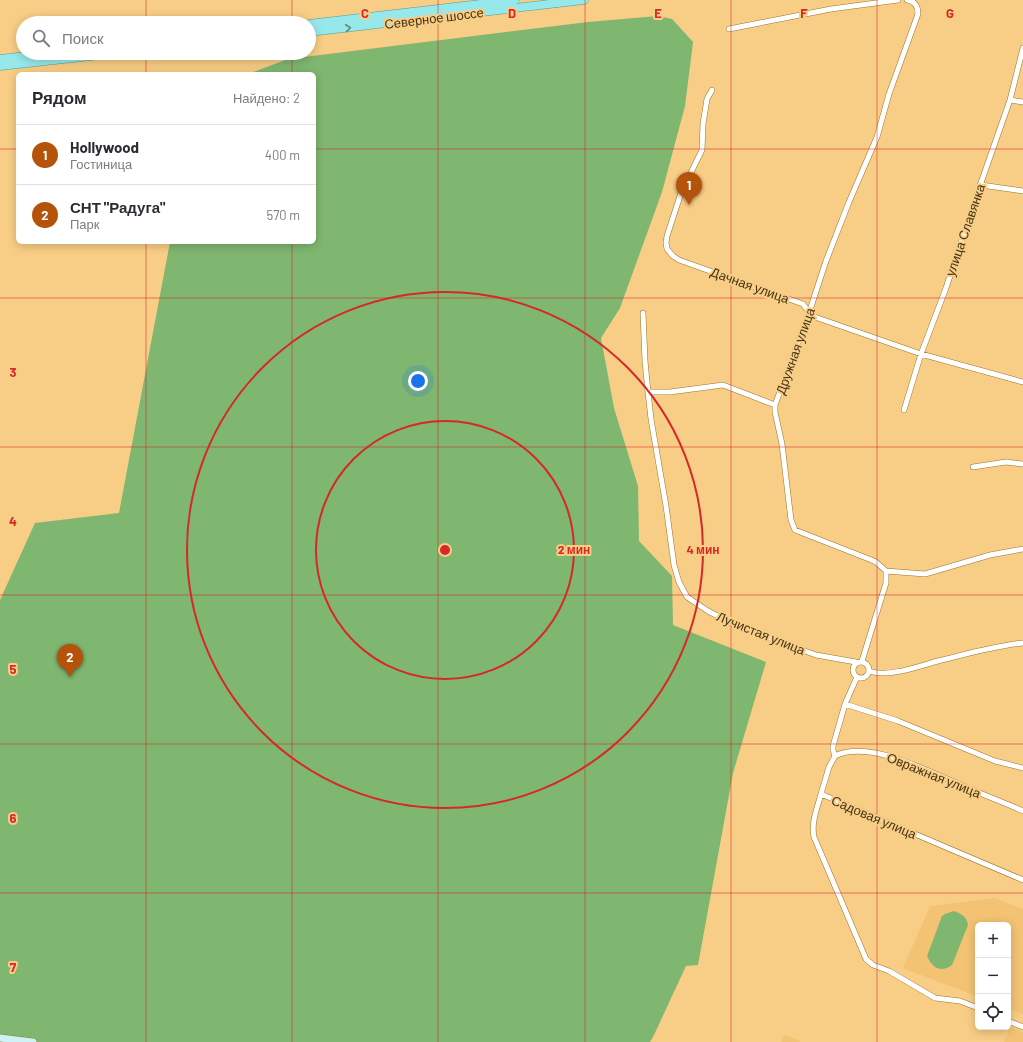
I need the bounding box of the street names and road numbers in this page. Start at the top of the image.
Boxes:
street label: Северное шоссе [383,4,485,32]
street label: улица Славянка [942,181,989,278]
street label: Дачная улица [709,263,792,307]
street label: Дружная улица [772,305,818,397]
street label: Лучистая улица [714,608,808,658]
street label: Овражная улица [885,749,984,801]
street label: Садовая улица [829,792,920,842]

